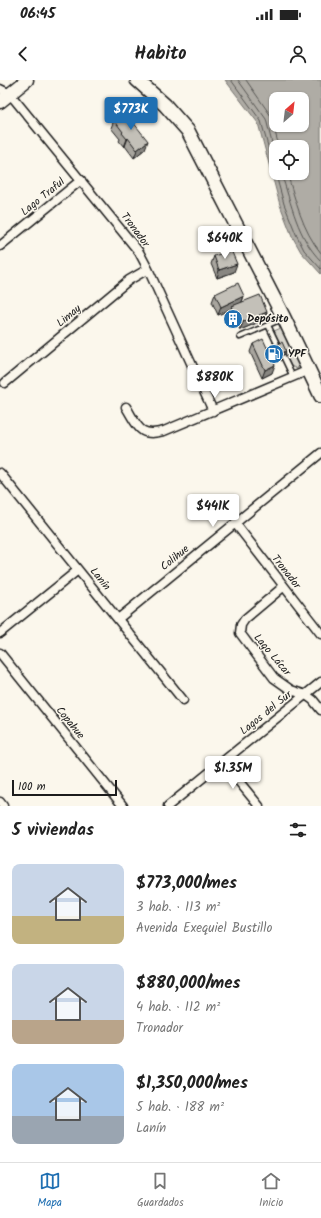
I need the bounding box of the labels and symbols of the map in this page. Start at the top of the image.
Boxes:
north arrow [269,92,309,132]
pin: $773K [103,97,159,131]
street label: Lago Traful [17,173,69,221]
street label: Tronador [116,209,155,252]
pin: $640K [197,226,253,260]
street label: Limay [53,300,86,332]
building icon: Depósito [222,308,244,330]
place label: Depósito [247,310,289,328]
fuel station icon: YPF [263,343,285,365]
place label: YPF [288,345,307,363]
pin: $880K [187,365,243,399]
pin: $441K [185,494,241,528]
street label: Colihue [157,541,194,575]
street label: Tronador [267,551,306,594]
street label: Lanín [85,563,115,595]
street label: Lago Lácar [249,630,296,681]
street label: Lagos del Sur [236,685,297,740]
street label: Copahue [51,703,89,744]
pin: $1.35M [200,756,266,790]
scale bar [12,778,117,797]

